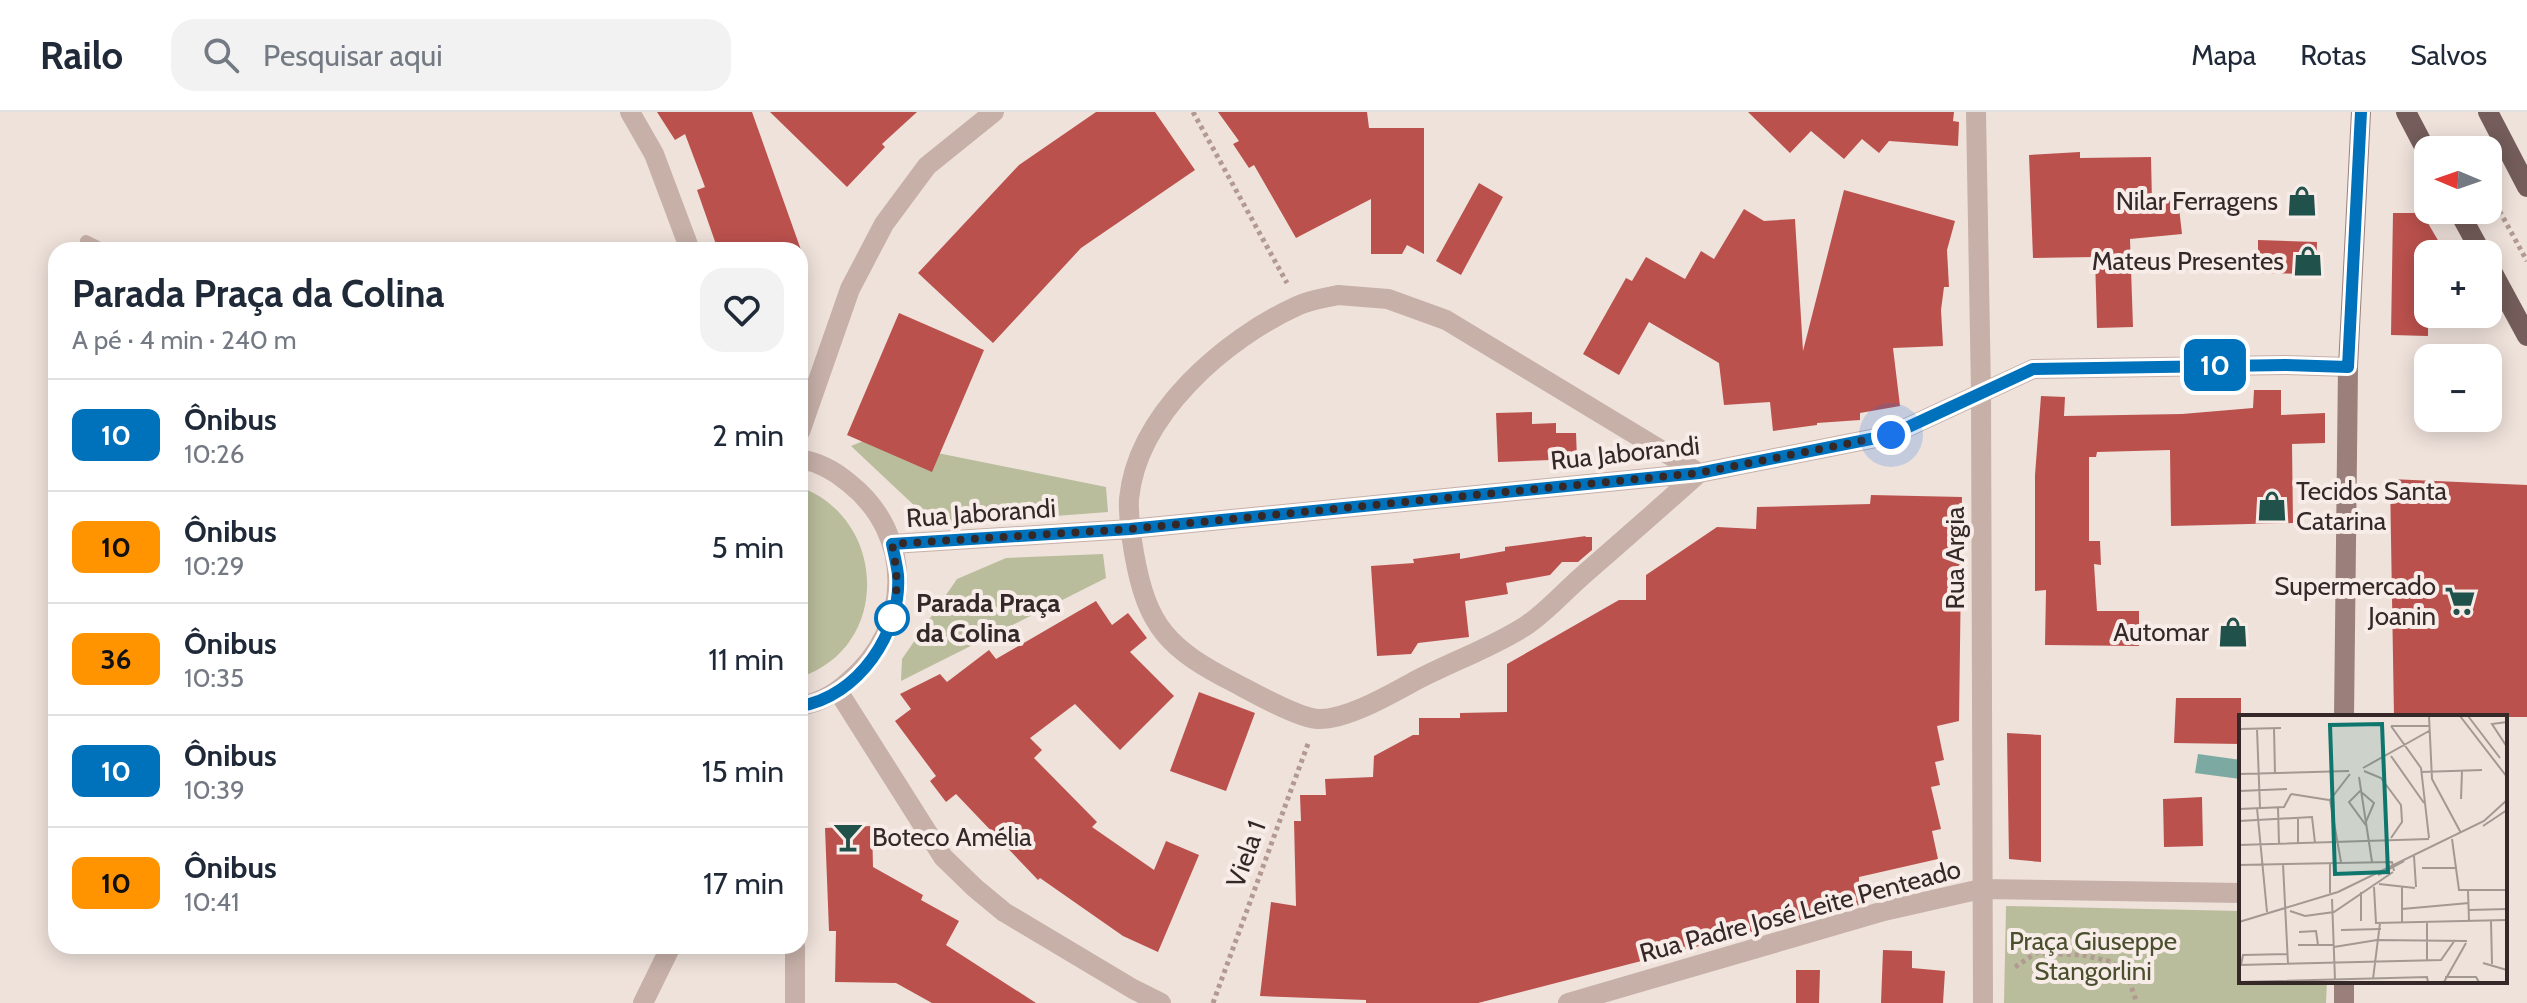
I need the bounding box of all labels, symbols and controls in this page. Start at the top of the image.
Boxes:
search box [171,19,731,91]
text: Railo [40,32,123,79]
icon: search [199,33,243,77]
text: Pesquisar aqui [263,37,443,74]
text: Mapa [2191,38,2256,72]
text: Rotas [2300,38,2366,72]
text: Salvos [2410,38,2487,72]
north arrow [2414,136,2502,224]
map controls [2414,136,2502,432]
shop icon: Nilar Ferragens [2285,184,2319,218]
place label: Nilar Ferragens [2116,185,2278,217]
button: + [2414,240,2502,328]
shop icon: Mateus Presentes [2291,244,2325,278]
place label: Mateus Presentes [2092,245,2284,277]
button: heart [700,268,784,352]
text: Parada Praça da Colina [72,270,444,317]
text: A pé · 4 min · 240 m [72,324,297,356]
line badge: 10 [2179,339,2251,391]
button: − [2414,344,2502,432]
text: 10 [2200,348,2230,382]
text: Ônibus [184,401,277,438]
your location [1871,415,1911,455]
text: 2 min [712,417,784,454]
text: 10 [101,418,131,452]
street label: Rua Jaborandi [1549,429,1701,477]
text: 10:26 [184,438,244,470]
place label: Tecidos Santa Catarina [2296,475,2448,537]
shop icon: Tecidos Santa Catarina [2255,489,2289,523]
street label: Rua Jaborandi [905,492,1057,534]
street label: Rua Argia [1939,506,1971,609]
text: Ônibus [184,513,277,550]
text: 5 min [712,529,784,566]
text: 10 [101,530,131,564]
text: 10:29 [184,550,244,582]
place label: Supermercado Joanin [2274,570,2436,632]
supermarket icon: Supermercado Joanin [2443,584,2477,618]
place label: Parada Praça da Colina [916,587,1061,649]
marker: Parada Praça da Colina [875,601,909,635]
shop icon: Automar [2216,615,2250,649]
place label: Automar [2113,616,2210,648]
text: Ônibus [184,625,277,662]
text: 11 min [708,641,784,678]
text: 36 [101,642,131,676]
text: 10:35 [184,662,244,694]
inset map [2239,715,2507,983]
text: Ônibus [184,737,277,774]
text: 15 min [702,753,784,790]
text: 10 [101,754,131,788]
text: 10:39 [184,774,245,806]
street label: Viela 1 [1219,816,1273,892]
bar icon: Boteco Amélia [831,820,865,854]
place label: Boteco Amélia [872,821,1032,853]
text: Ônibus [184,849,277,886]
street label: Rua Padre José Leite Penteado [1636,853,1964,969]
text: 17 min [703,865,784,902]
text: 10 [101,866,131,900]
text: 10:41 [184,886,240,918]
park label: Praça Giuseppe Stangorlini [2009,925,2177,987]

